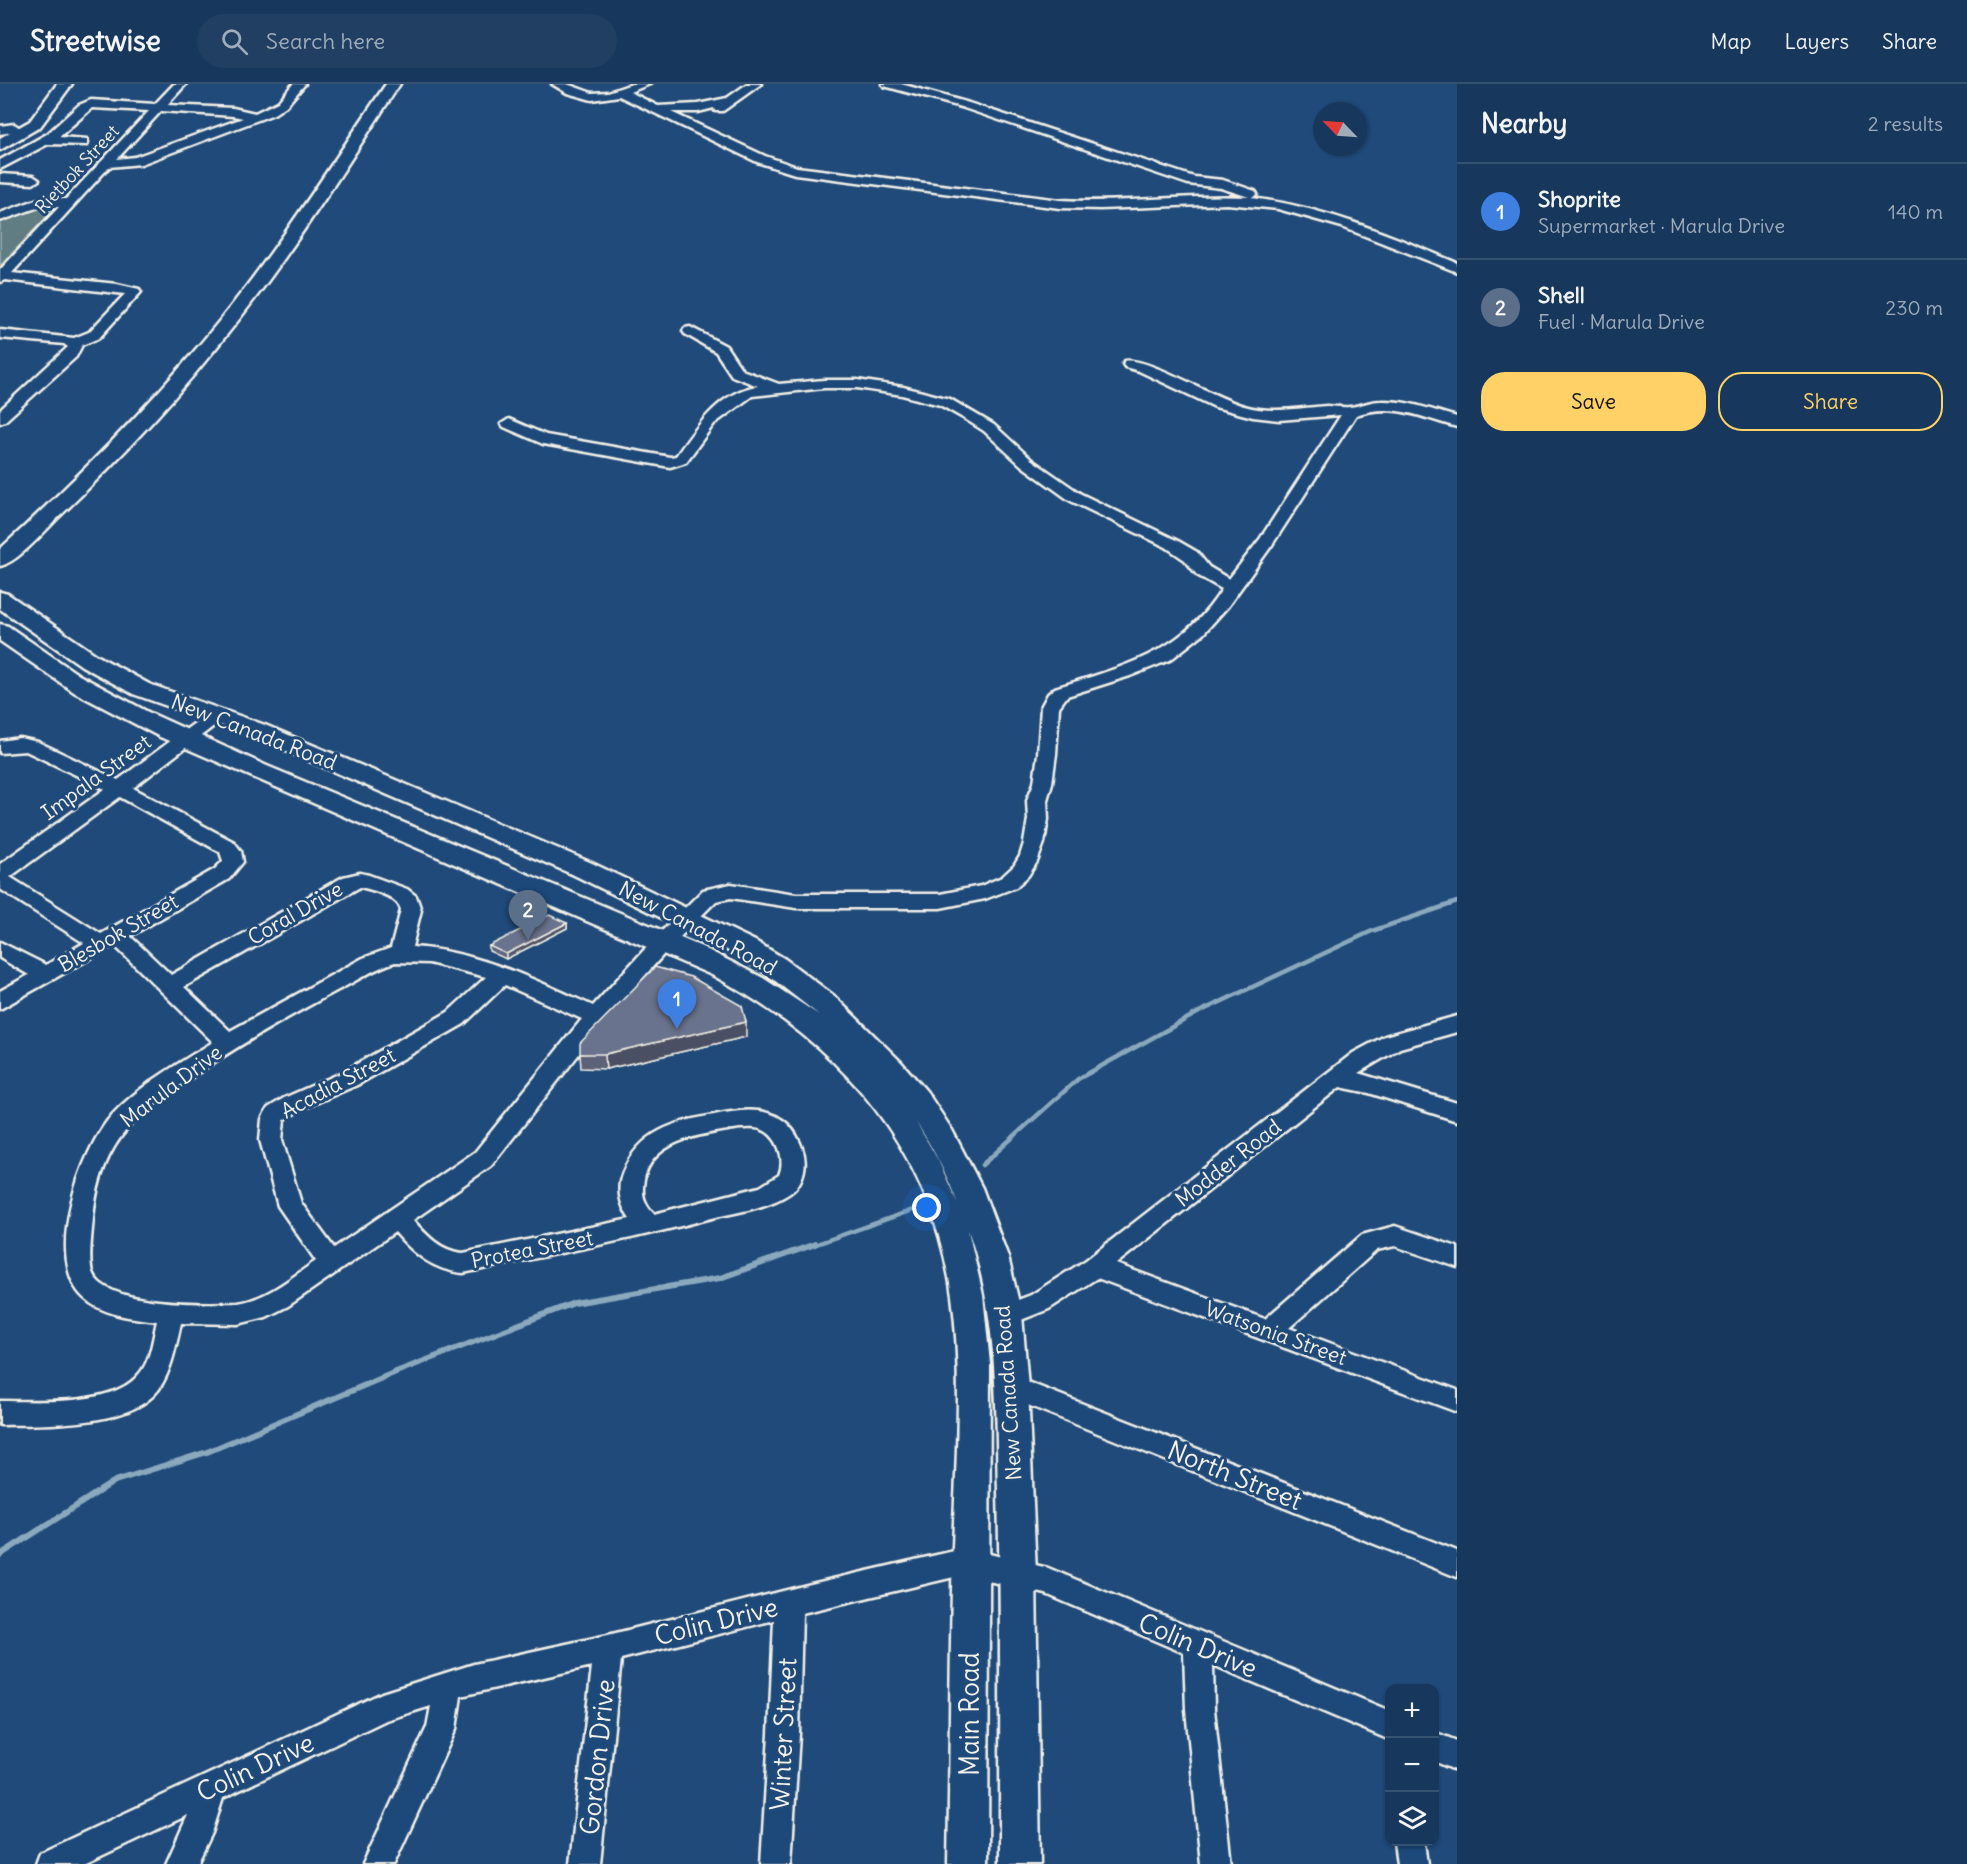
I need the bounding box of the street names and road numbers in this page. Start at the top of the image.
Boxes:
street label: Rietbok Street [30,120,124,218]
street label: New Canada Road [167,688,341,776]
street label: Impala Street [36,728,156,826]
street label: Coral Drive [243,875,347,951]
street label: New Canada Road [614,875,782,981]
street label: Blesbok Street [53,888,183,978]
street label: Marula Drive [115,1039,227,1133]
street label: Acadia Street [276,1042,400,1124]
street label: Modder Road [1169,1113,1287,1213]
street label: Protea Street [469,1224,595,1274]
street label: Watsonia Street [1202,1295,1350,1371]
street label: New Canada Road [988,1305,1028,1481]
street label: North Street [1163,1433,1307,1517]
street label: Colin Drive [651,1590,781,1652]
street label: Colin Drive [1134,1605,1262,1685]
street label: Main Road [953,1652,986,1776]
street label: Winter Street [763,1657,803,1811]
street label: Gordon Drive [572,1678,622,1836]
street label: Colin Drive [191,1725,319,1809]

